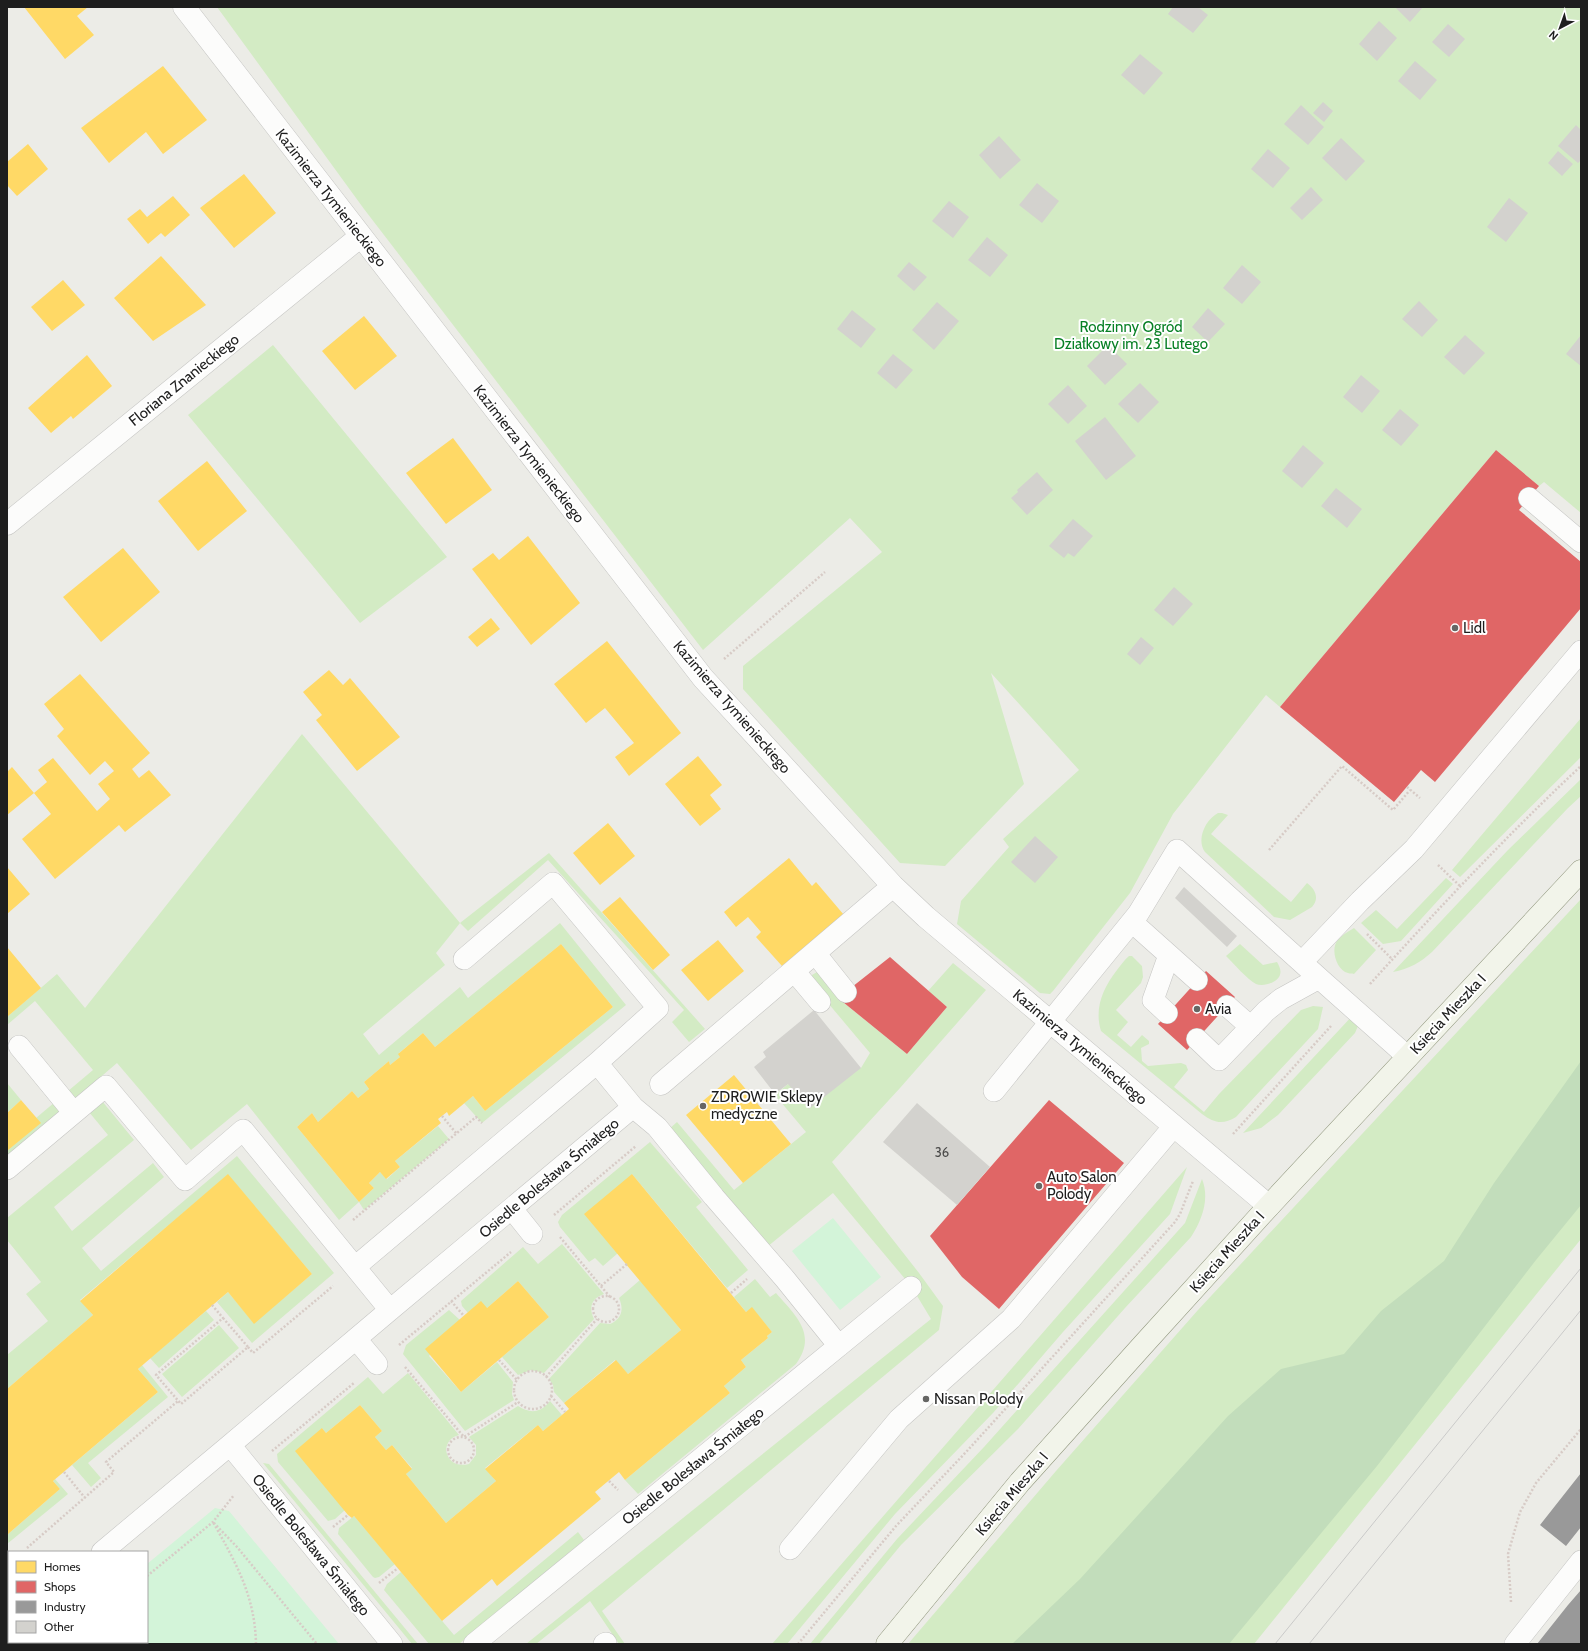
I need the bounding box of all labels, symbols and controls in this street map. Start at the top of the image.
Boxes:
north arrow [1540,8,1580,48]
text: N [1546,28,1561,43]
street label: Kazimierza Tymienieckiego [272,125,390,271]
park label: Rodzinny Ogród Działkowy im. 23 Lutego [1054,318,1208,353]
street label: Floriana Znanieckiego [125,330,243,430]
street label: Kazimierza Tymienieckiego [470,381,588,527]
place label: Lidl [1463,619,1486,637]
marker: Lidl [1450,623,1460,633]
street label: Kazimierza Tymienieckiego [669,637,795,777]
street label: Księcia Mieszka I [1406,970,1490,1058]
street label: Kazimierza Tymienieckiego [1009,985,1151,1109]
place label: Avia [1205,1000,1232,1018]
marker: Avia [1192,1004,1202,1014]
place label: ZDROWIE Sklepy medyczne [711,1088,823,1123]
marker: ZDROWIE Sklepy medyczne [698,1101,708,1111]
street label: Osiedle Bolesława Śmiałego [475,1113,623,1242]
house number: 36 [935,1144,949,1160]
place label: Auto Salon Polody [1047,1168,1117,1203]
marker: Auto Salon Polody [1034,1181,1044,1191]
street label: Księcia Mieszka I [1186,1208,1268,1296]
place label: Nissan Polody [934,1390,1024,1408]
marker: Nissan Polody [921,1394,931,1404]
street label: Osiedle Bolesława Śmiałego [618,1402,767,1529]
street label: Księcia Mieszka I [972,1449,1052,1539]
street label: Osiedle Bolesława Śmiałego [248,1470,375,1619]
legend [8,1551,148,1643]
text: Homes [44,1559,81,1574]
text: Shops [44,1579,76,1594]
text: Industry [44,1599,85,1614]
text: Other [44,1619,74,1634]

